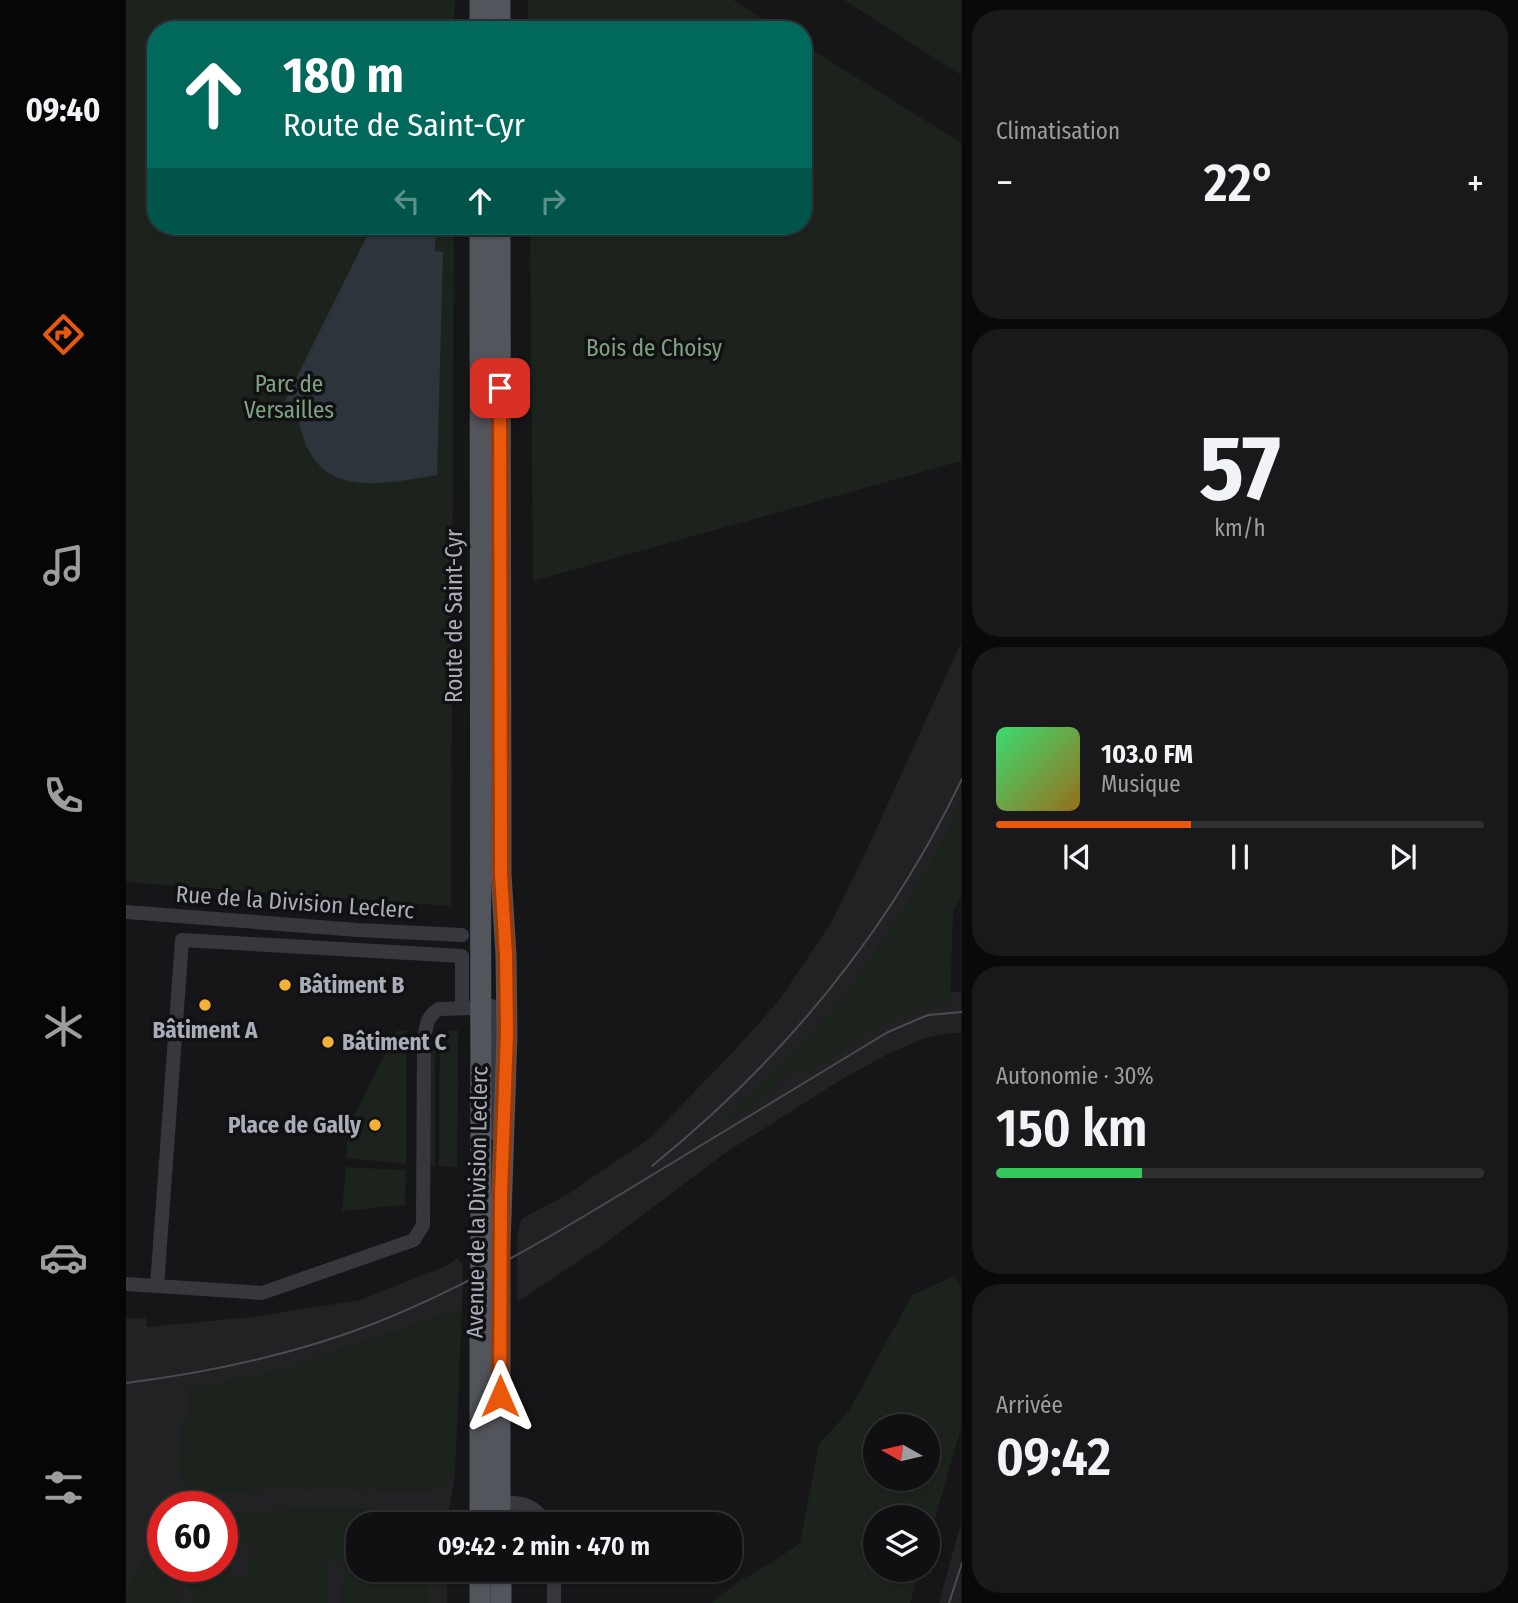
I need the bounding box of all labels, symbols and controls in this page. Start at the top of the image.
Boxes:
text: 180 m [283,46,404,105]
icon: ahead [168,49,259,140]
text: 09:40 [26,91,100,129]
text: Route de Saint-Cyr [283,106,525,144]
text: Climatisation [996,117,1120,145]
text: 22° [1204,152,1276,215]
text: − [996,160,1013,206]
text: + [1467,160,1484,206]
icon: left [388,182,426,220]
icon: ahead [461,182,499,220]
icon: right [534,182,572,220]
icon: directions [39,310,88,359]
park label: Bois de Choisy [586,334,723,362]
pin [470,358,530,418]
icon: arrive [481,369,519,407]
park label: Parc de Versailles [244,370,334,424]
text: 57 [1199,414,1281,523]
text: km/h [1214,514,1266,542]
street label: Route de Saint-Cyr [440,529,468,703]
icon: music [39,541,88,590]
text: 103.0 FM [1101,739,1193,770]
text: Musique [1101,770,1181,798]
icon: phone [39,771,88,820]
icon: previous [1058,838,1096,876]
icon: pause [1221,838,1259,876]
icon: next [1384,838,1422,876]
street label: Rue de la Division Leclerc [175,880,415,924]
place label: Bâtiment B [299,971,404,999]
marker: Bâtiment B [277,977,293,993]
marker: Bâtiment A [197,997,213,1013]
icon: climate [39,1002,88,1051]
place label: Bâtiment A [153,1016,258,1044]
place label: Bâtiment C [342,1028,447,1056]
marker: Bâtiment C [320,1034,336,1050]
text: Autonomie · 30% [996,1062,1154,1090]
street label: Avenue de la Division Leclerc [461,1066,493,1338]
text: 150 km [996,1097,1148,1160]
place label: Place de Gally [228,1111,362,1139]
marker: Place de Gally [367,1117,383,1133]
icon: car [39,1233,88,1282]
position arrow [463,1359,537,1433]
text: Arrivée [996,1391,1063,1419]
north arrow [863,1414,940,1491]
map controls [863,1414,940,1582]
text: 09:42 [996,1426,1111,1489]
icon: filters [39,1463,88,1512]
speed limit sign: 60 [147,1491,238,1582]
button: layers [863,1505,940,1582]
text: 09:42 · 2 min · 470 m [438,1531,650,1562]

